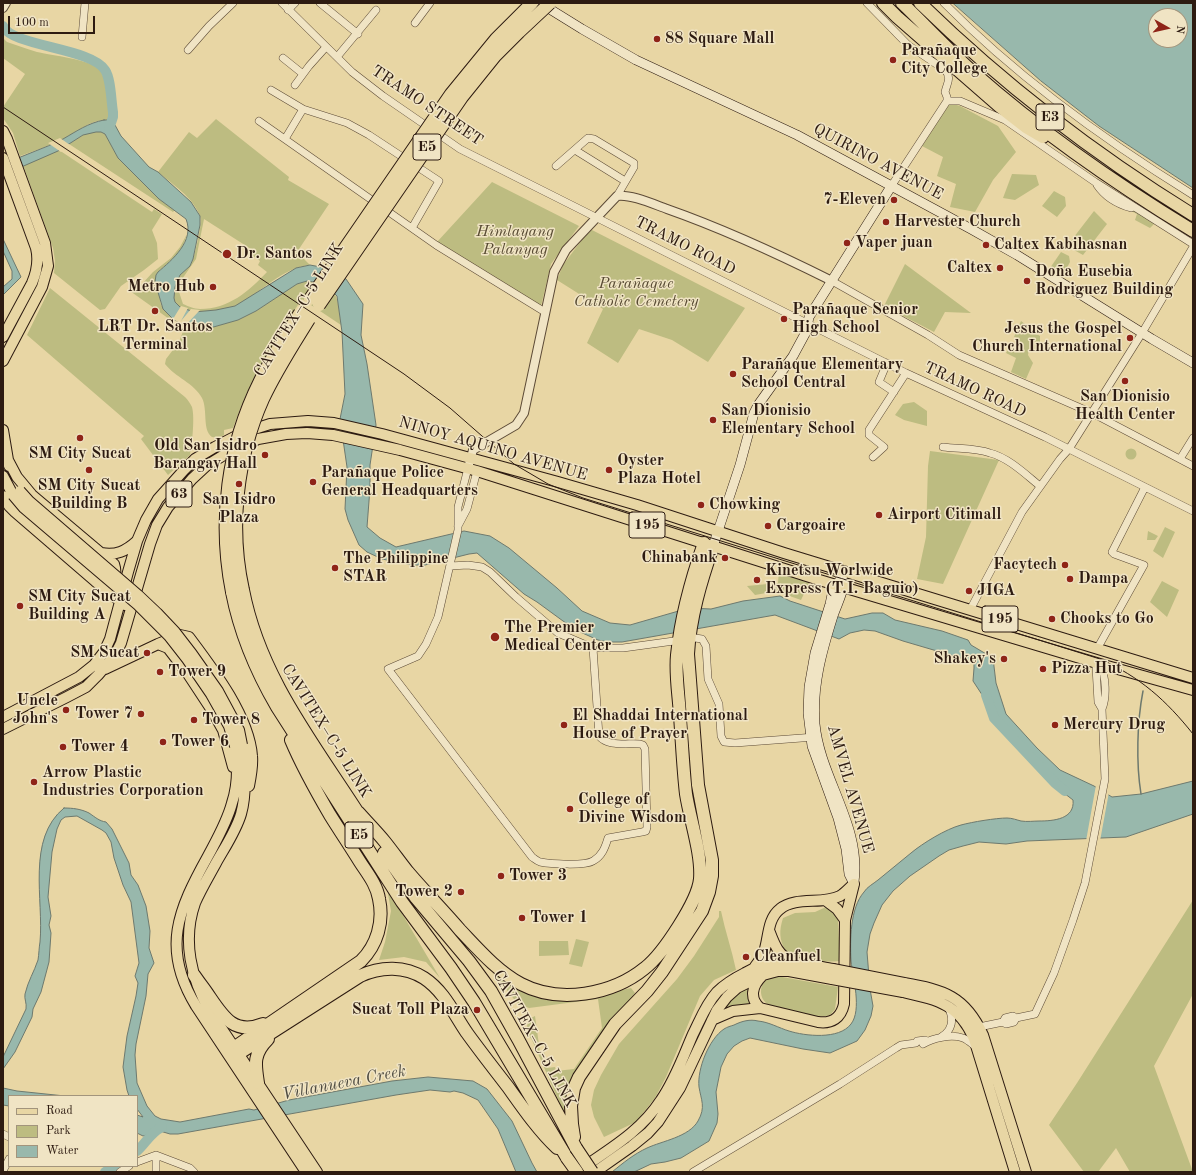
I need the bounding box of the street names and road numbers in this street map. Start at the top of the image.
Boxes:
street label: TRAMO STREET [368,62,486,150]
road number: E3 [1036,104,1064,130]
street label: QUIRINO AVENUE [810,120,946,204]
road number: E5 [413,134,441,160]
street label: TRAMO ROAD [631,212,739,280]
street label: CAVITEX–C-5 LINK [250,239,348,381]
street label: TRAMO ROAD [921,358,1029,422]
street label: NINOY AQUINO AVENUE [396,413,590,485]
road number: 63 [166,481,192,507]
road number: 195 [629,512,665,538]
road number: 195 [982,606,1018,632]
street label: CAVITEX–C-5 LINK [277,660,375,802]
street label: AMVEL AVENUE [822,722,878,856]
road number: E5 [345,822,373,848]
street label: CAVITEX–C-5 LINK [488,967,580,1111]

